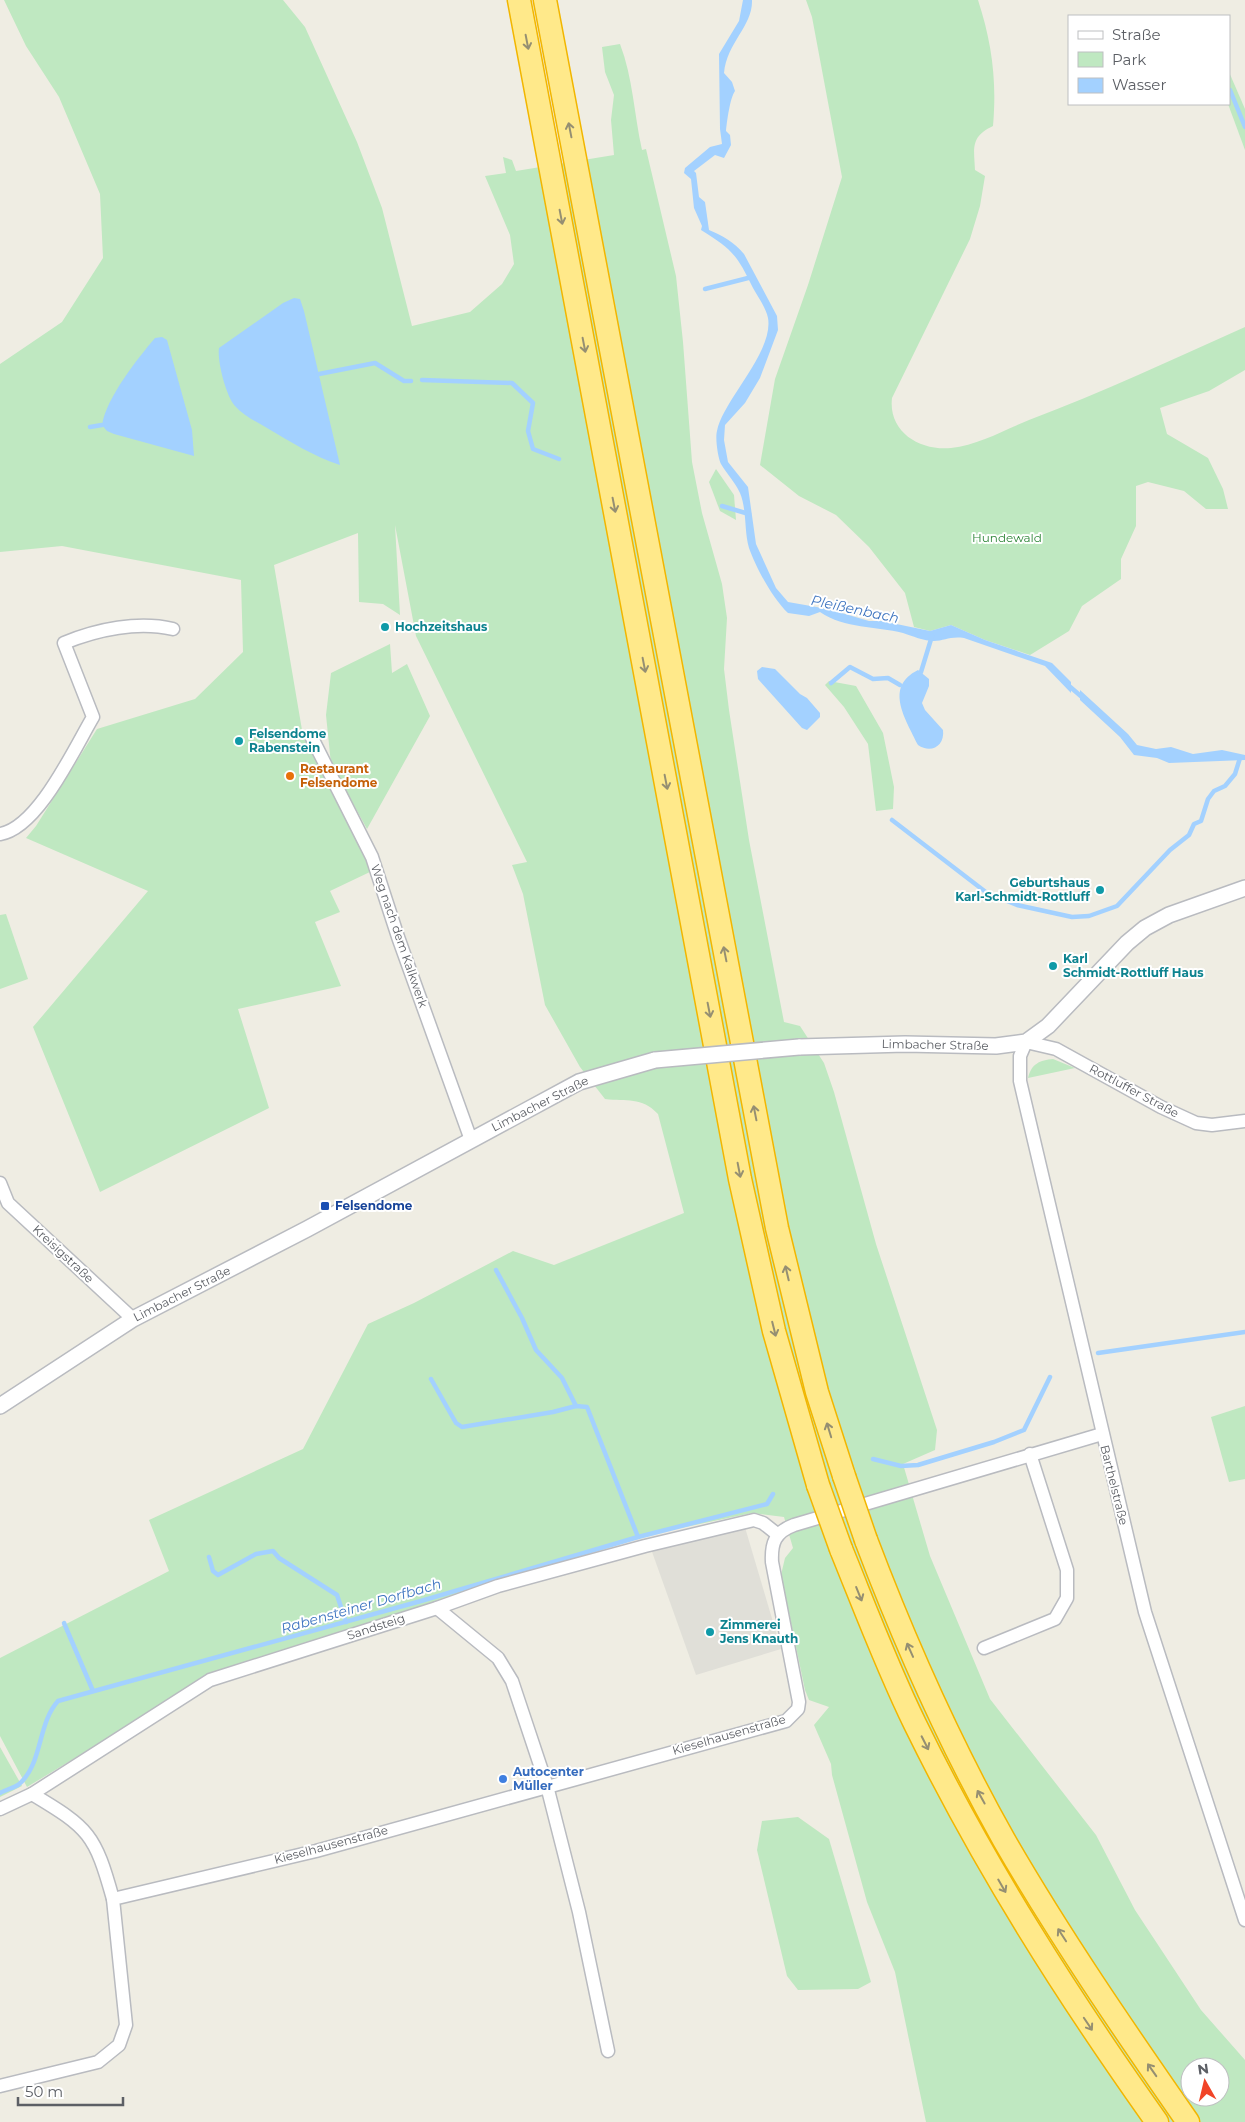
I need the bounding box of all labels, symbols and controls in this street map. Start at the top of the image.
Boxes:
legend [1068,15,1230,105]
text: Straße [1112,25,1161,44]
one-way arrow [523,33,532,49]
text: Park [1112,50,1146,69]
text: Wasser [1112,75,1166,94]
one-way arrow [564,122,574,138]
one-way arrow [556,208,566,224]
one-way arrow [580,337,590,353]
one-way arrow [610,496,620,512]
park label: Hundewald [972,530,1042,545]
water label: Pleißenbach [809,591,901,627]
place label: Hochzeitshaus [395,619,488,634]
marker: Hochzeitshaus [379,621,391,633]
one-way arrow [640,656,650,672]
place label: Felsendome Rabenstein [249,726,327,755]
marker: Felsendome Rabenstein [233,735,245,747]
place label: Restaurant Felsendome [300,761,378,790]
marker: Restaurant Felsendome [284,770,296,782]
one-way arrow [662,773,672,789]
street label: Weg nach dem Kalkwerk [368,862,431,1010]
place label: Geburtshaus Karl-Schmidt-Rottluff [955,875,1091,904]
marker: Geburtshaus Karl-Schmidt-Rottluff [1094,884,1106,896]
one-way arrow [719,946,729,962]
place label: Karl Schmidt-Rottluff Haus [1063,951,1204,980]
marker: Karl Schmidt-Rottluff Haus [1047,960,1059,972]
one-way arrow [705,1002,714,1018]
street label: Limbacher Straße [881,1036,989,1053]
street label: Rottluffer Straße [1087,1061,1182,1120]
street label: Limbacher Straße [489,1073,591,1135]
one-way arrow [749,1106,759,1122]
one-way arrow [734,1162,744,1178]
place label: Felsendome [335,1198,413,1213]
marker: Felsendome [319,1200,331,1212]
street label: Kreisigstraße [30,1221,97,1286]
street label: Limbacher Straße [131,1263,233,1325]
one-way arrow [782,1265,791,1281]
one-way arrow [769,1320,779,1336]
one-way arrow [823,1422,833,1438]
street label: Barthelstraße [1097,1443,1132,1526]
water label: Rabensteiner Dorfbach [279,1575,443,1637]
one-way arrow [855,1586,865,1601]
street label: Sandsteig [345,1610,407,1643]
place label: Zimmerei Jens Knauth [719,1617,798,1646]
marker: Zimmerei Jens Knauth [704,1626,716,1638]
one-way arrow [905,1643,915,1658]
street label: Kieselhausenstraße [670,1711,787,1758]
one-way arrow [921,1735,930,1750]
place label: Autocenter Müller [512,1764,584,1793]
marker: Autocenter Müller [497,1773,509,1785]
one-way arrow [976,1789,986,1804]
street label: Kieselhausenstraße [272,1822,389,1867]
one-way arrow [997,1879,1007,1893]
one-way arrow [1056,1928,1067,1942]
one-way arrow [1084,2016,1094,2030]
north arrow [1180,2057,1230,2107]
text: N [1196,2059,1210,2079]
one-way arrow [1147,2063,1157,2077]
scale bar [18,2074,122,2106]
text: 50 m [25,2082,63,2101]

